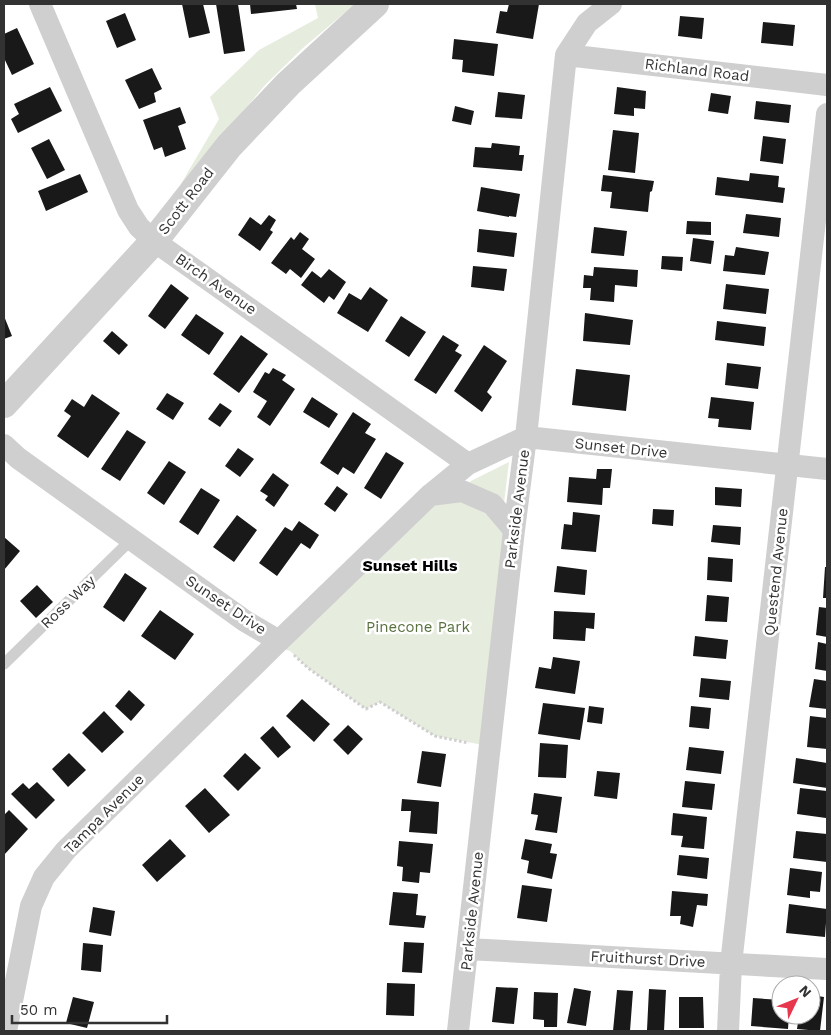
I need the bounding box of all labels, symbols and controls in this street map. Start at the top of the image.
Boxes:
street label: Richland Road [644,55,750,85]
street label: Scott Road [154,164,218,238]
street label: Birch Avenue [172,249,260,319]
street label: Sunset Drive [574,434,668,462]
street label: Parkside Avenue [501,449,533,569]
street label: Questend Avenue [760,507,792,637]
district label: Sunset Hills [363,556,458,575]
street label: Ross Way [37,571,99,632]
street label: Sunset Drive [182,572,270,638]
park label: Pinecone Park [366,618,470,636]
street label: Tampa Avenue [60,770,148,858]
street label: Parkside Avenue [457,851,487,971]
street label: Fruithurst Drive [590,947,706,971]
north arrow [771,975,821,1025]
text: N [796,982,815,1000]
scale bar [12,992,168,1024]
text: 50 m [20,1001,57,1019]

